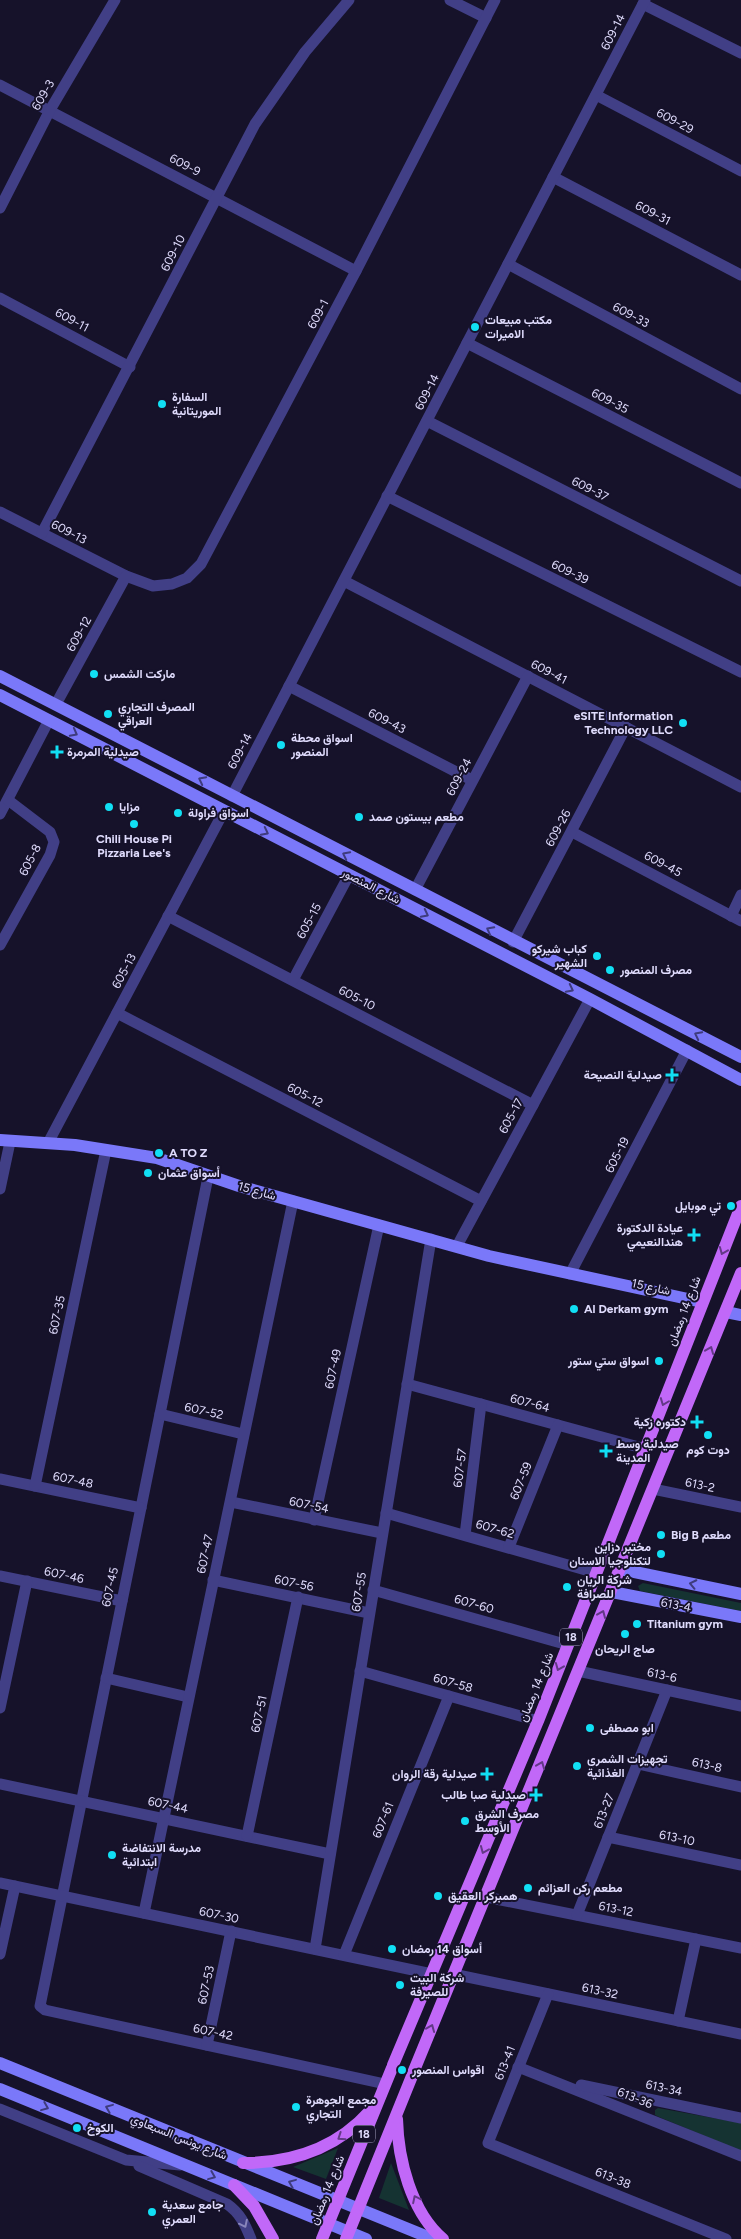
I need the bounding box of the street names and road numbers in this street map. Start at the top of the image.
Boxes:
street label: 609-14 [598,11,628,52]
street label: 609-3 [29,77,57,113]
street label: 609-29 [654,105,696,137]
street label: 609-9 [167,151,203,179]
street label: 609-31 [633,198,673,228]
street label: 609-10 [158,232,188,274]
street label: 609-1 [304,297,332,331]
street label: 609-33 [610,300,652,330]
street label: 609-11 [53,305,91,335]
street label: 609-14 [412,371,442,412]
street label: 609-35 [589,386,631,416]
street label: 609-37 [569,474,611,504]
street label: 609-13 [49,517,89,547]
street label: 609-39 [549,557,591,587]
street label: 609-12 [64,614,94,654]
street label: 609-41 [529,657,569,687]
street label: 609-43 [366,706,408,736]
street label: 609-14 [225,730,256,771]
street label: 609-24 [443,755,475,798]
street label: 609-26 [542,807,574,849]
street label: 605-8 [16,842,44,878]
street label: 609-45 [642,848,684,880]
street label: شارع المنصور [337,865,403,909]
street label: 605-15 [294,901,324,941]
street label: 605-13 [109,951,139,991]
street label: 605-10 [336,983,378,1013]
street label: 605-12 [285,1080,325,1110]
street label: 605-17 [496,1096,526,1136]
street label: 605-19 [602,1135,632,1175]
street label: شارع 15 [236,1179,278,1205]
street label: شارع 14 رمضان [664,1274,706,1349]
street label: شارع 15 [630,1276,672,1300]
street label: 607-35 [46,1294,68,1336]
street label: 607-49 [322,1348,344,1390]
street label: 607-64 [509,1391,552,1415]
street label: 607-52 [183,1400,225,1422]
street label: 607-57 [451,1447,469,1488]
street label: 607-59 [507,1460,535,1502]
street label: 607-48 [52,1469,94,1491]
street label: 613-2 [684,1475,716,1495]
street label: 607-54 [288,1494,331,1516]
street label: 607-62 [474,1517,516,1541]
street label: 607-47 [194,1533,216,1575]
street label: 607-46 [43,1564,85,1586]
street label: 607-45 [99,1566,121,1608]
street label: 607-55 [349,1571,369,1613]
street label: 607-56 [273,1572,315,1594]
street label: 607-60 [453,1592,496,1616]
street label: 613-4 [660,1595,693,1615]
road number: 18 [560,1628,582,1645]
street label: شارع 14 رمضان [516,1650,558,1725]
street label: 613-6 [646,1665,678,1685]
street label: 607-58 [432,1671,474,1695]
street label: 607-51 [248,1694,270,1734]
street label: 613-8 [690,1755,724,1775]
street label: 613-27 [591,1791,618,1831]
street label: 607-44 [147,1794,190,1816]
street label: 607-61 [369,1800,397,1840]
street label: 613-10 [658,1827,696,1849]
street label: 613-12 [598,1899,634,1919]
street label: 607-30 [198,1904,240,1926]
street label: 607-53 [195,1964,217,2006]
street label: 613-32 [581,1980,619,2002]
street label: 607-42 [192,2021,234,2043]
street label: 613-41 [492,2044,518,2082]
street label: 613-34 [644,2077,684,2099]
street label: 613-36 [615,2085,655,2111]
street label: شارع يونس السبعاوي [128,2111,229,2165]
road number: 18 [353,2126,375,2142]
street label: شارع 14 رمضان [307,2153,349,2228]
street label: 613-38 [593,2165,633,2191]

